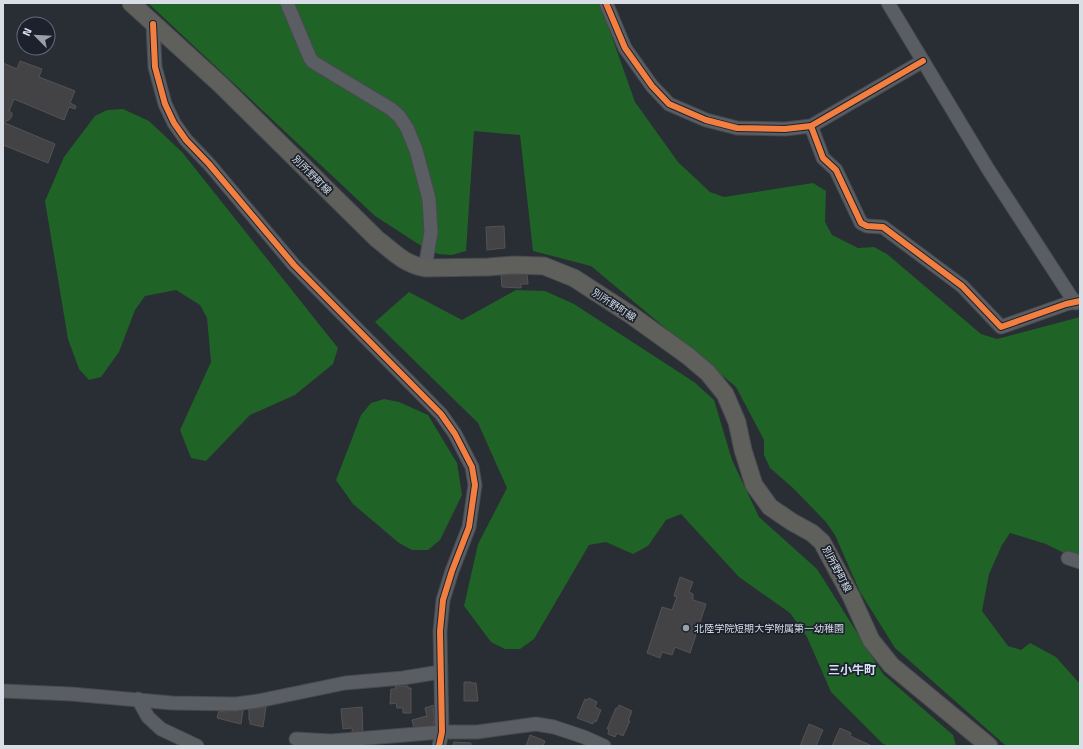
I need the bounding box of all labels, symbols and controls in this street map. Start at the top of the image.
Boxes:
north arrow [16,16,56,56]
text: N [18,25,36,39]
street label: 別所野町線 [289,152,335,198]
street label: 別所野町線 [589,285,639,325]
street label: 別所野町線 [819,543,855,595]
place label: 北陸学院短期大学附属第一幼稚園 [694,621,844,636]
marker: 北陸学院短期大学附属第一幼稚園 [681,623,691,633]
district label: 三小牛町 [828,660,876,679]

